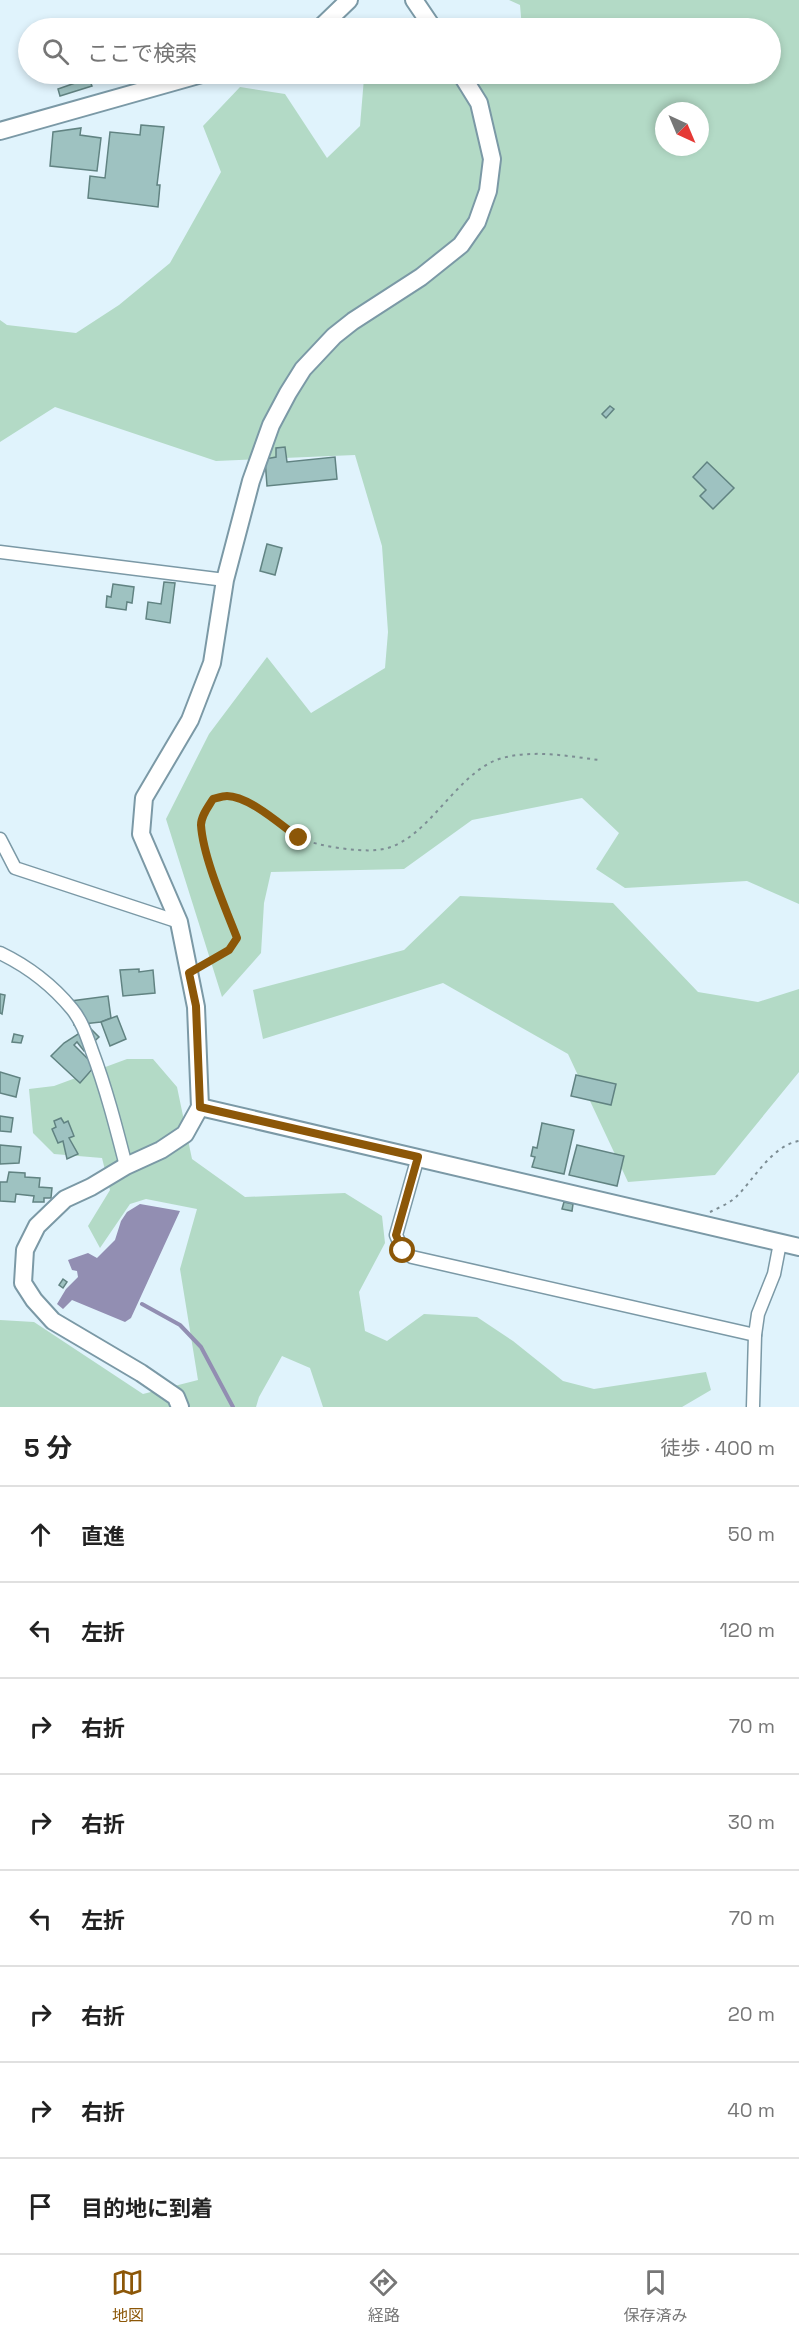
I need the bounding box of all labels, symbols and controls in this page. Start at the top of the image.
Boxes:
search box [18,18,781,84]
icon: search [39,35,72,68]
text: ここで検索 [87,39,197,67]
north arrow [655,102,709,156]
route end [285,824,311,850]
route start [389,1237,415,1263]
text: 5 分 [24,1431,72,1465]
text: 徒歩 · 400 m [661,1435,775,1461]
icon: ahead [24,1518,57,1551]
text: 50 m [728,1521,775,1547]
text: 直進 [81,1522,125,1550]
icon: left [24,1614,57,1647]
text: 120 m [719,1617,775,1643]
text: 左折 [81,1618,125,1646]
icon: right [24,1710,57,1743]
text: 70 m [729,1713,775,1739]
text: 右折 [81,1714,125,1742]
icon: right [24,1806,57,1839]
text: 30 m [728,1809,775,1835]
text: 右折 [81,1810,125,1838]
icon: left [24,1902,57,1935]
text: 70 m [729,1905,775,1931]
text: 左折 [81,1906,125,1934]
icon: right [24,1998,57,2031]
text: 20 m [728,2001,775,2027]
text: 右折 [81,2002,125,2030]
icon: right [24,2094,57,2127]
text: 40 m [727,2097,775,2123]
text: 右折 [81,2098,125,2126]
icon: arrive [24,2190,57,2223]
text: 目的地に到着 [81,2194,213,2222]
tab: 地図 [111,2266,144,2326]
tab: 経路 [367,2266,400,2326]
tab: 保存済み [623,2266,687,2326]

